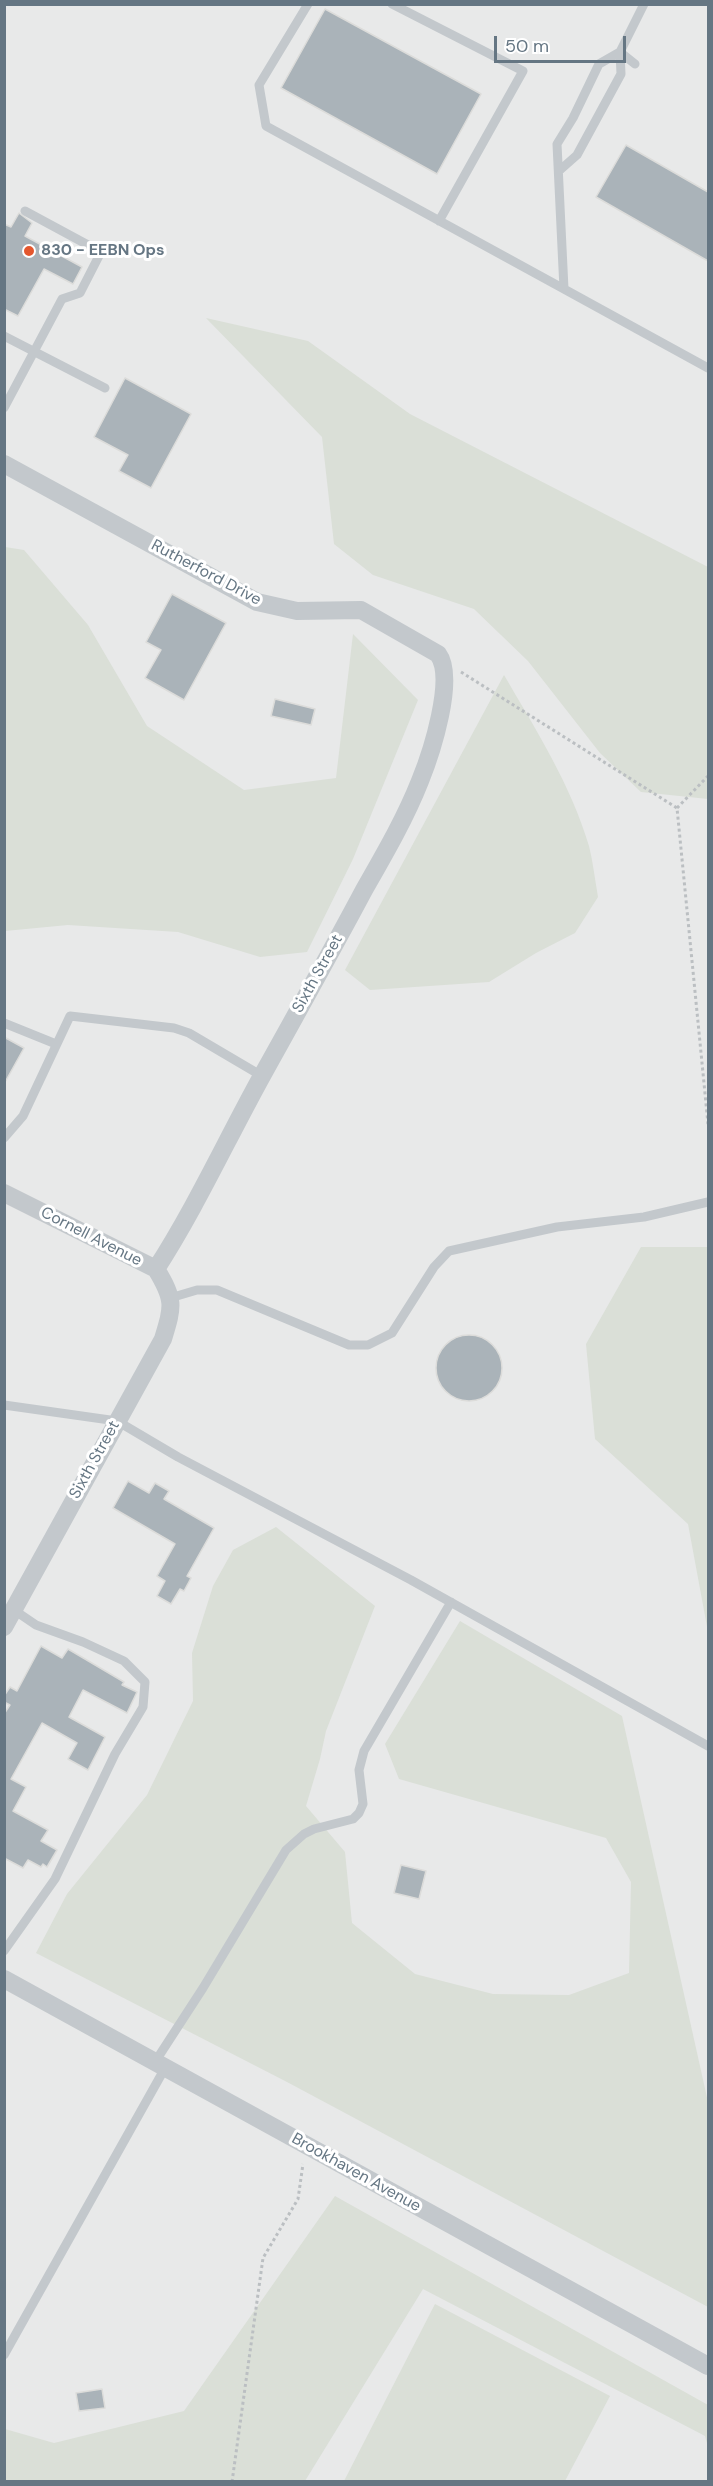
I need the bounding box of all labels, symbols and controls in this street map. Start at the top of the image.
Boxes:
scale bar [497,24,629,62]
text: 50 m [505,34,549,58]
place label: 830 - EEBN Ops [41,241,165,261]
marker: 830 - EEBN Ops [22,244,36,258]
street label: Rutherford Drive [148,536,264,610]
street label: Sixth Street [289,932,347,1016]
street label: Cornell Avenue [37,1203,145,1271]
street label: Sixth Street [66,1418,124,1502]
street label: Brookhaven Avenue [288,2129,424,2217]

